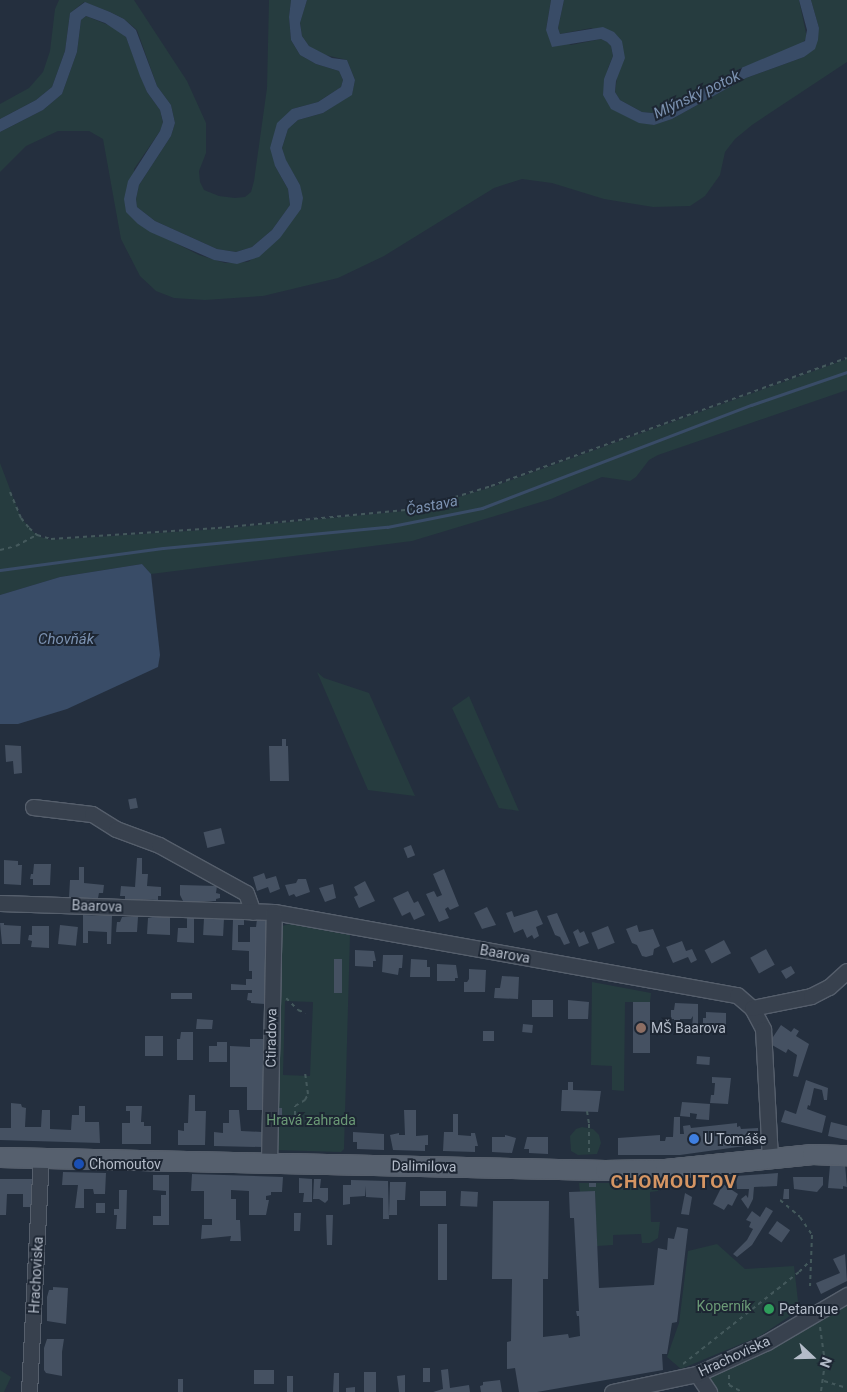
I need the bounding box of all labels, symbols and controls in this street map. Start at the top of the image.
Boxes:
water label: Mlýnský potok [651,67,743,123]
water label: Častava [405,492,459,520]
water label: Chovňák [38,631,94,649]
street label: Baarova [71,897,123,915]
street label: Baarova [479,941,531,967]
street label: Ctiradova [262,1008,280,1068]
place label: MŠ Baarova [651,1020,726,1036]
marker: MŠ Baarova [635,1022,647,1034]
park label: Hravá zahrada [266,1112,356,1128]
place label: U Tomáše [704,1131,767,1147]
marker: U Tomáše [688,1133,700,1145]
place label: Chomoutov [89,1156,161,1172]
street label: Dalimilova [391,1157,457,1175]
marker: Chomoutov [73,1158,85,1170]
district label: CHOMOUTOV [609,1171,739,1193]
street label: Hrachoviska [26,1236,46,1314]
park label: Koperník [697,1298,751,1314]
place label: Petanque [779,1301,838,1317]
marker: Petanque [763,1303,775,1315]
street label: Hrachoviska [696,1332,772,1380]
north arrow [787,1332,837,1382]
text: N [817,1355,835,1370]

